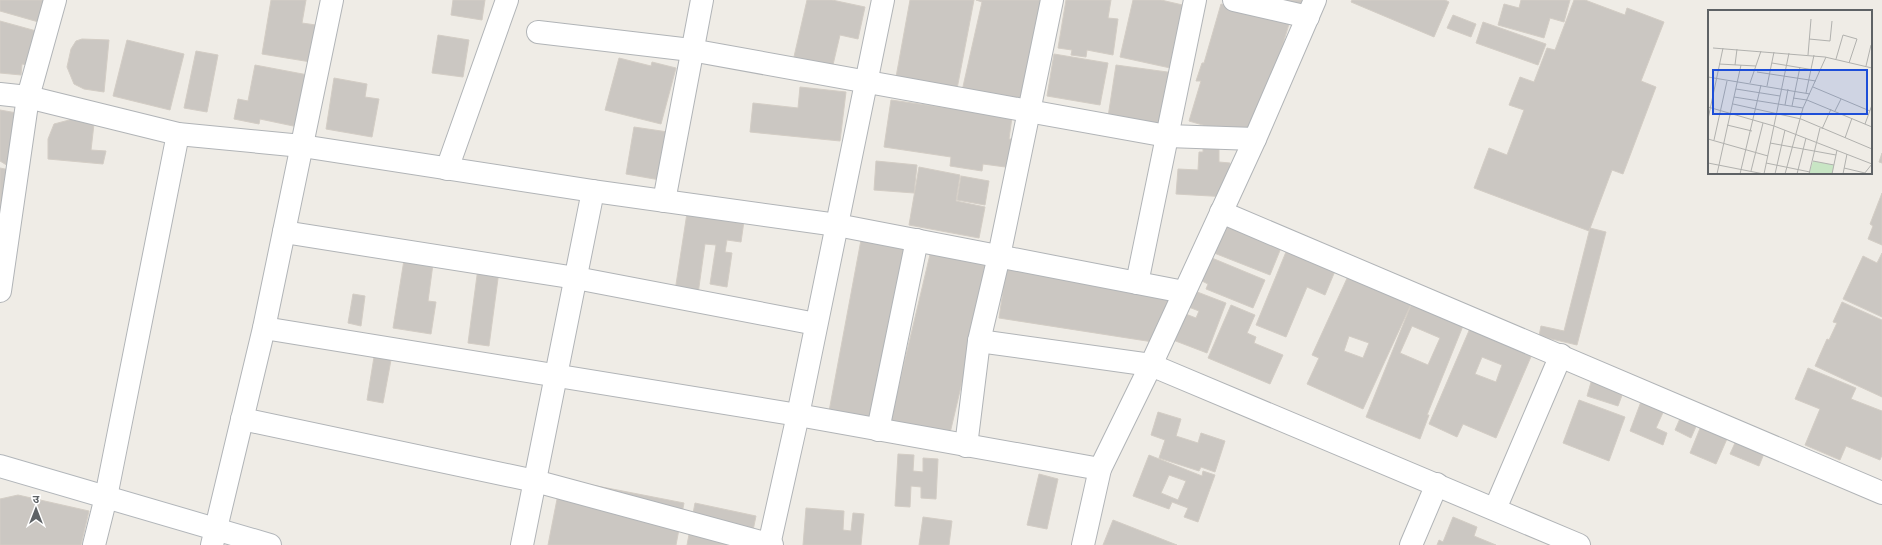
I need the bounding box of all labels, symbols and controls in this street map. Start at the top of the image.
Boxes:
inset map [1708,10,1872,174]
north arrow [16,489,56,529]
text: उ [33,493,40,506]

